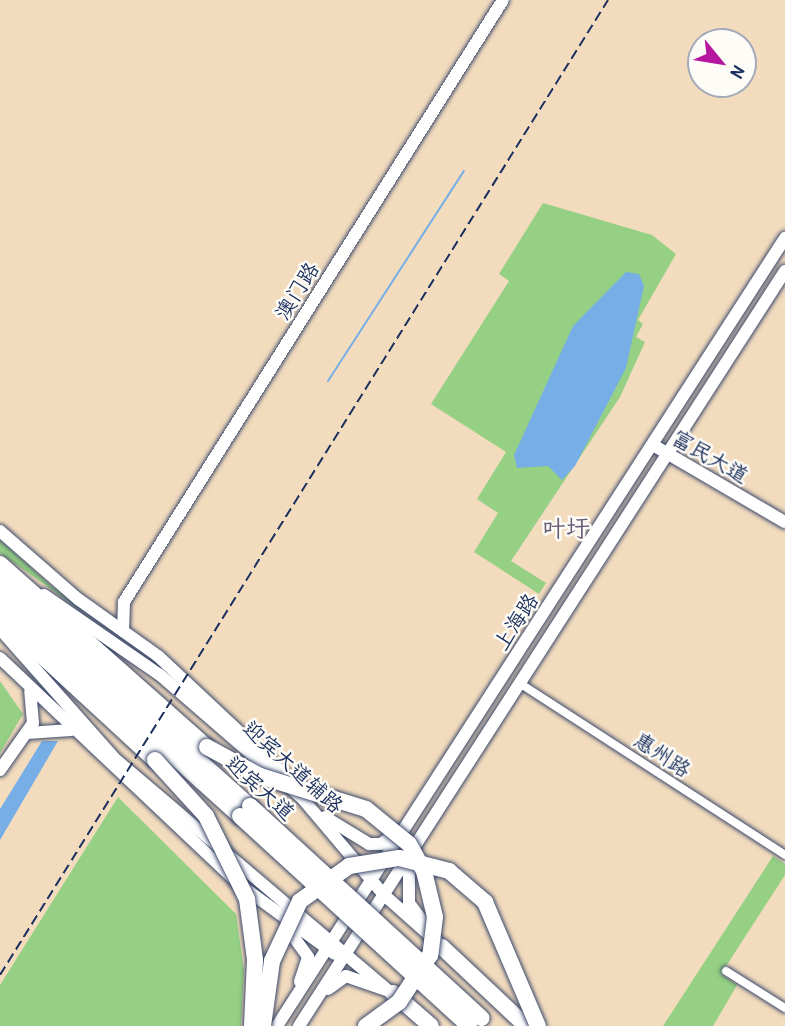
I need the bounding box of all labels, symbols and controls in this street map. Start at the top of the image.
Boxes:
north arrow [687,28,757,98]
text: N [725,62,752,83]
street label: 澳门路 [270,258,324,324]
street label: 富民大道 [667,425,753,489]
district label: 叶圩 [542,515,590,543]
street label: 上海路 [488,589,544,655]
street label: 迎宾大道辅路 [238,715,348,819]
street label: 惠州路 [629,727,695,783]
street label: 迎宾大道 [220,751,300,825]

